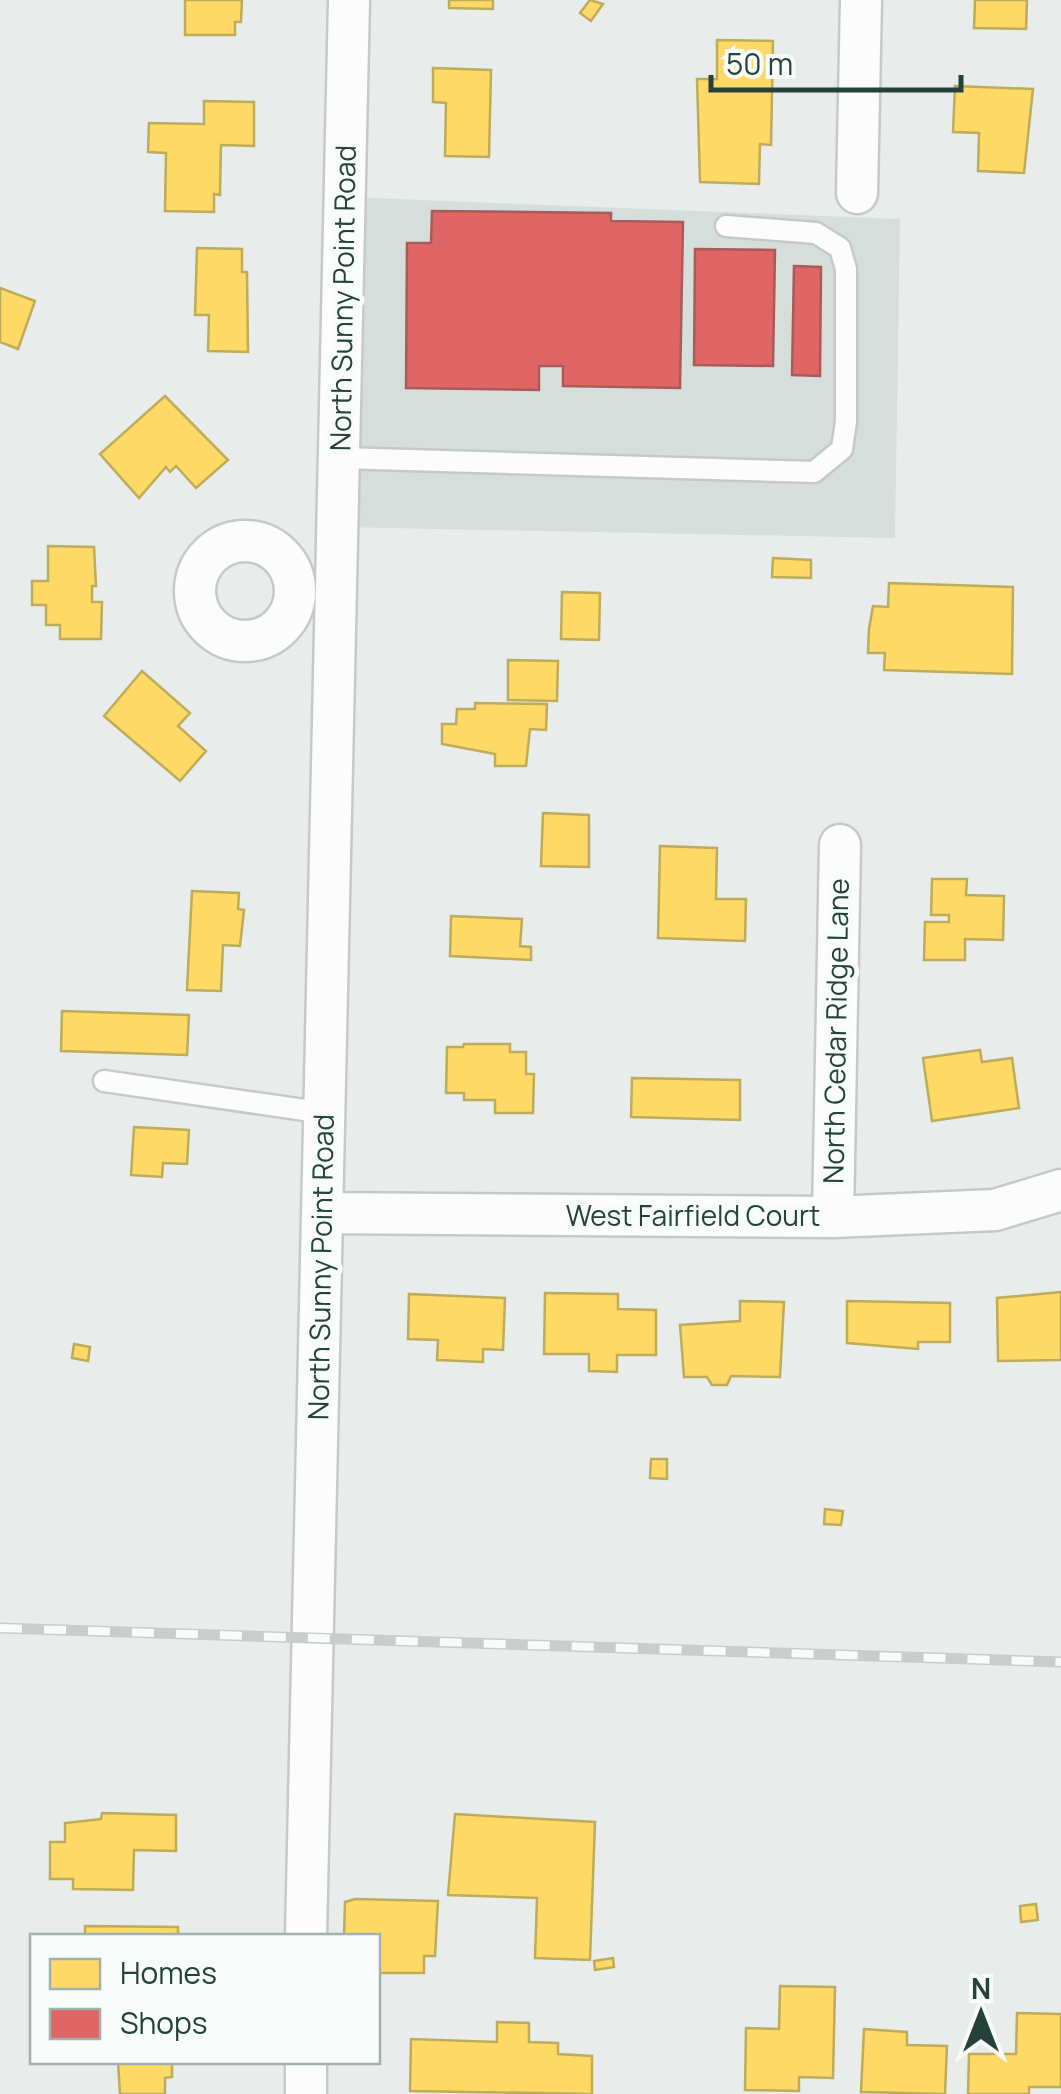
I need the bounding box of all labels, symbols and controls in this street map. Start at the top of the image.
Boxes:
scale bar [711,30,961,92]
text: 50 m [726,43,793,84]
street label: North Sunny Point Road [320,145,364,451]
street label: North Cedar Ridge Lane [813,878,857,1184]
street label: North Sunny Point Road [298,1114,342,1420]
street label: West Fairfield Court [566,1196,820,1234]
legend [30,1934,380,2064]
text: Homes [120,1952,217,1993]
north arrow [931,1964,1031,2064]
text: N [971,1969,991,2007]
text: Shops [120,2002,207,2043]

